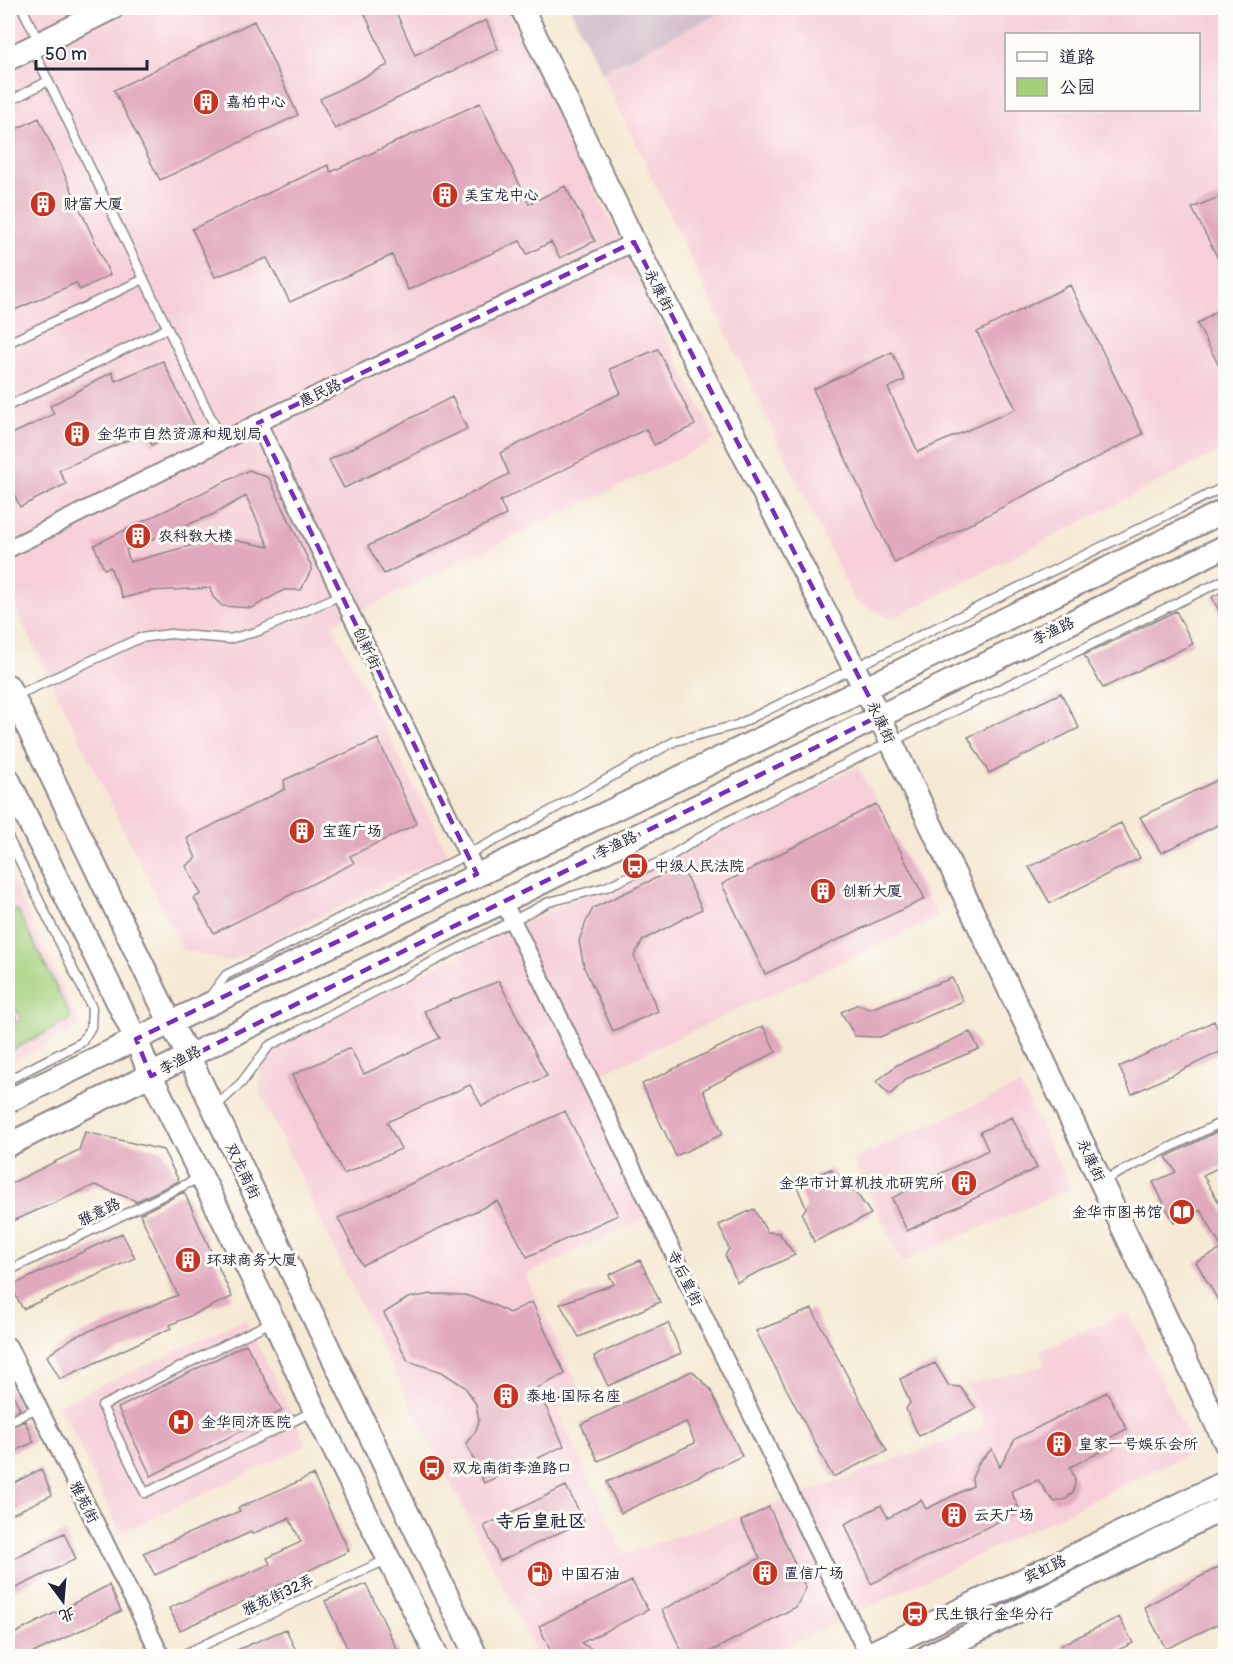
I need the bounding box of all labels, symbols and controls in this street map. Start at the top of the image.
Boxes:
scale bar [36,33,147,71]
legend [1005,33,1200,111]
text: 50 m [45,43,87,66]
text: 道路 [1059,46,1095,69]
text: 公园 [1059,76,1095,99]
building icon: 嘉柏中心 [191,87,221,117]
place label: 嘉柏中心 [226,93,286,112]
building icon: 美宝龙中心 [430,180,460,210]
place label: 美宝龙中心 [464,186,539,205]
building icon: 财富大厦 [28,189,58,219]
place label: 财富大厦 [63,195,123,214]
street label: 永康街 [640,266,677,315]
street label: 惠民路 [296,375,345,412]
building icon: 金华市自然资源和规划局 [62,419,92,449]
place label: 金华市自然资源和规划局 [97,425,262,444]
building icon: 农科教大楼 [123,521,153,551]
place label: 农科教大楼 [158,527,233,546]
street label: 李渔路 [1029,613,1078,650]
street label: 创新街 [348,624,385,673]
street label: 永康街 [862,698,899,747]
building icon: 宝莲广场 [287,816,317,846]
place label: 宝莲广场 [322,822,382,841]
street label: 李渔路 [592,827,641,864]
bus stop icon: 中级人民法院 [620,851,650,881]
place label: 中级人民法院 [654,857,744,876]
building icon: 创新大厦 [808,876,838,906]
place label: 创新大厦 [842,882,902,901]
street label: 李渔路 [156,1041,205,1079]
street label: 永康街 [1072,1136,1109,1185]
street label: 双龙南街 [221,1140,264,1202]
building icon: 金华市计算机技术研究所 [949,1168,979,1198]
place label: 金华市计算机技术研究所 [779,1174,944,1193]
street label: 雅意路 [75,1194,124,1231]
library icon: 金华市图书馆 [1167,1197,1197,1227]
place label: 金华市图书馆 [1072,1203,1162,1222]
building icon: 环球商务大厦 [173,1245,203,1275]
street label: 寺后皇街 [663,1247,706,1309]
place label: 环球商务大厦 [207,1251,297,1270]
building icon: 泰地·国际名座 [491,1381,521,1411]
place label: 泰地·国际名座 [526,1387,621,1406]
hospital icon: 金华同济医院 [166,1407,196,1437]
place label: 金华同济医院 [201,1413,291,1432]
building icon: 皇家一号娱乐会所 [1044,1429,1074,1459]
place label: 皇家一号娱乐会所 [1078,1435,1198,1454]
bus stop icon: 双龙南街李渔路口 [417,1453,447,1483]
place label: 双龙南街李渔路口 [452,1459,572,1478]
street label: 雅苑街 [65,1478,102,1527]
building icon: 云天广场 [939,1500,969,1530]
place label: 云天广场 [974,1506,1034,1525]
district label: 寺后皇社区 [496,1510,586,1533]
street label: 宾虹路 [1021,1551,1070,1588]
building icon: 置信广场 [750,1558,780,1588]
fuel station icon: 中国石油 [525,1559,555,1589]
place label: 置信广场 [784,1564,844,1583]
place label: 中国石油 [560,1565,620,1584]
north arrow [33,1571,93,1631]
street label: 雅苑街32弄 [239,1571,317,1620]
bus stop icon: 民生银行金华分行 [900,1599,930,1629]
text: 北 [56,1603,77,1626]
place label: 民生银行金华分行 [934,1605,1054,1624]

